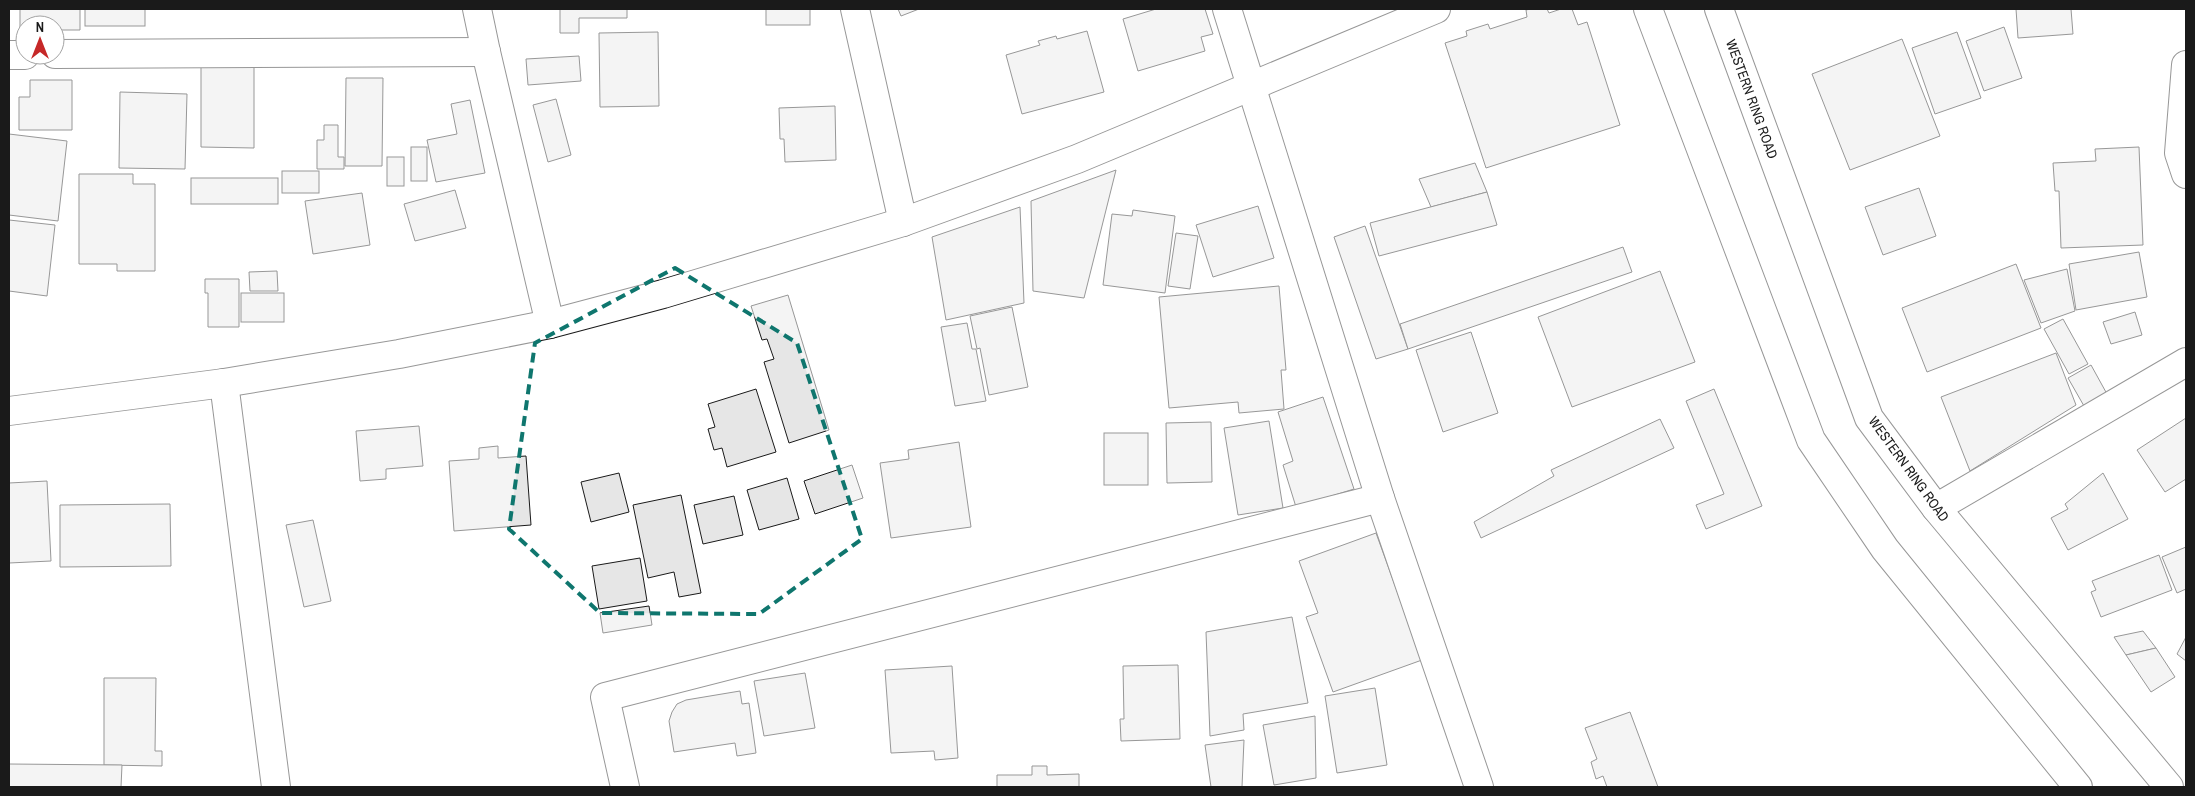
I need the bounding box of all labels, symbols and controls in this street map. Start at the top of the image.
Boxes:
north arrow [15,15,65,65]
text: N [36,18,44,36]
street label: WESTERN RING ROAD [1722,37,1782,161]
street label: WESTERN RING ROAD [1865,413,1953,525]

